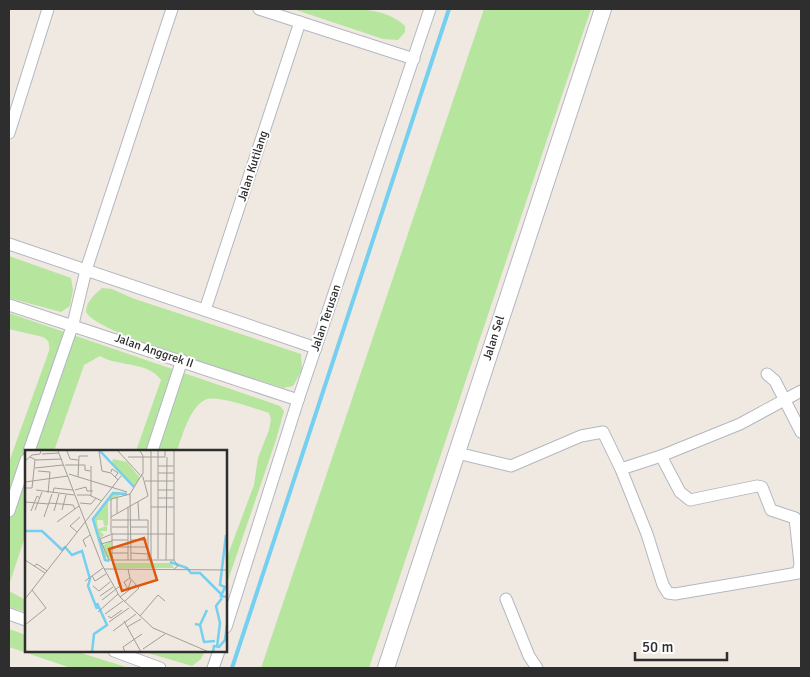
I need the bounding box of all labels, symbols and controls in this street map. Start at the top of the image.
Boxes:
street label: Jalan Kutilang [235,129,271,203]
street label: Jalan Terusan [308,283,344,353]
street label: Jalan Sel [480,313,508,362]
street label: Jalan Anggrek II [113,330,195,372]
inset map [25,450,228,652]
scale bar [635,630,728,662]
text: 50 m [642,638,673,656]

